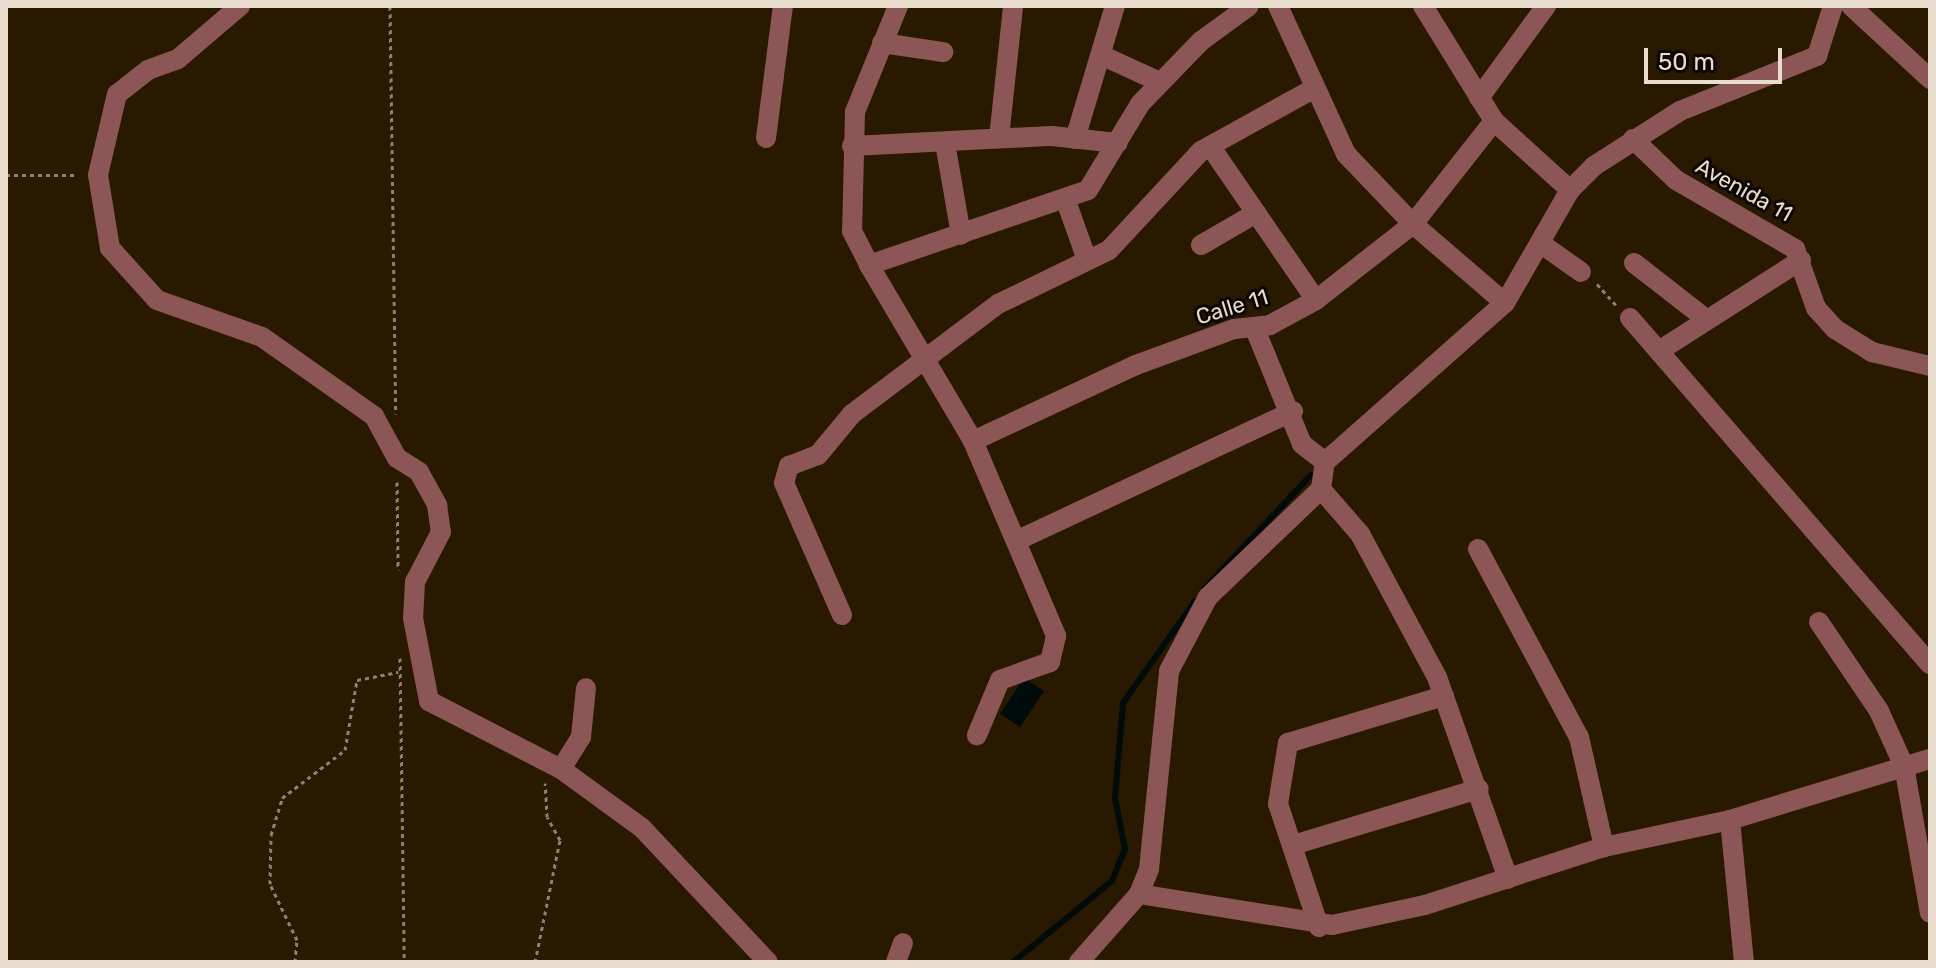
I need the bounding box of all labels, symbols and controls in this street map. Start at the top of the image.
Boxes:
scale bar [1648,32,1786,82]
text: 50 m [1658,48,1715,76]
street label: Avenida 11 [1691,153,1797,227]
street label: Calle 11 [1193,284,1271,330]

